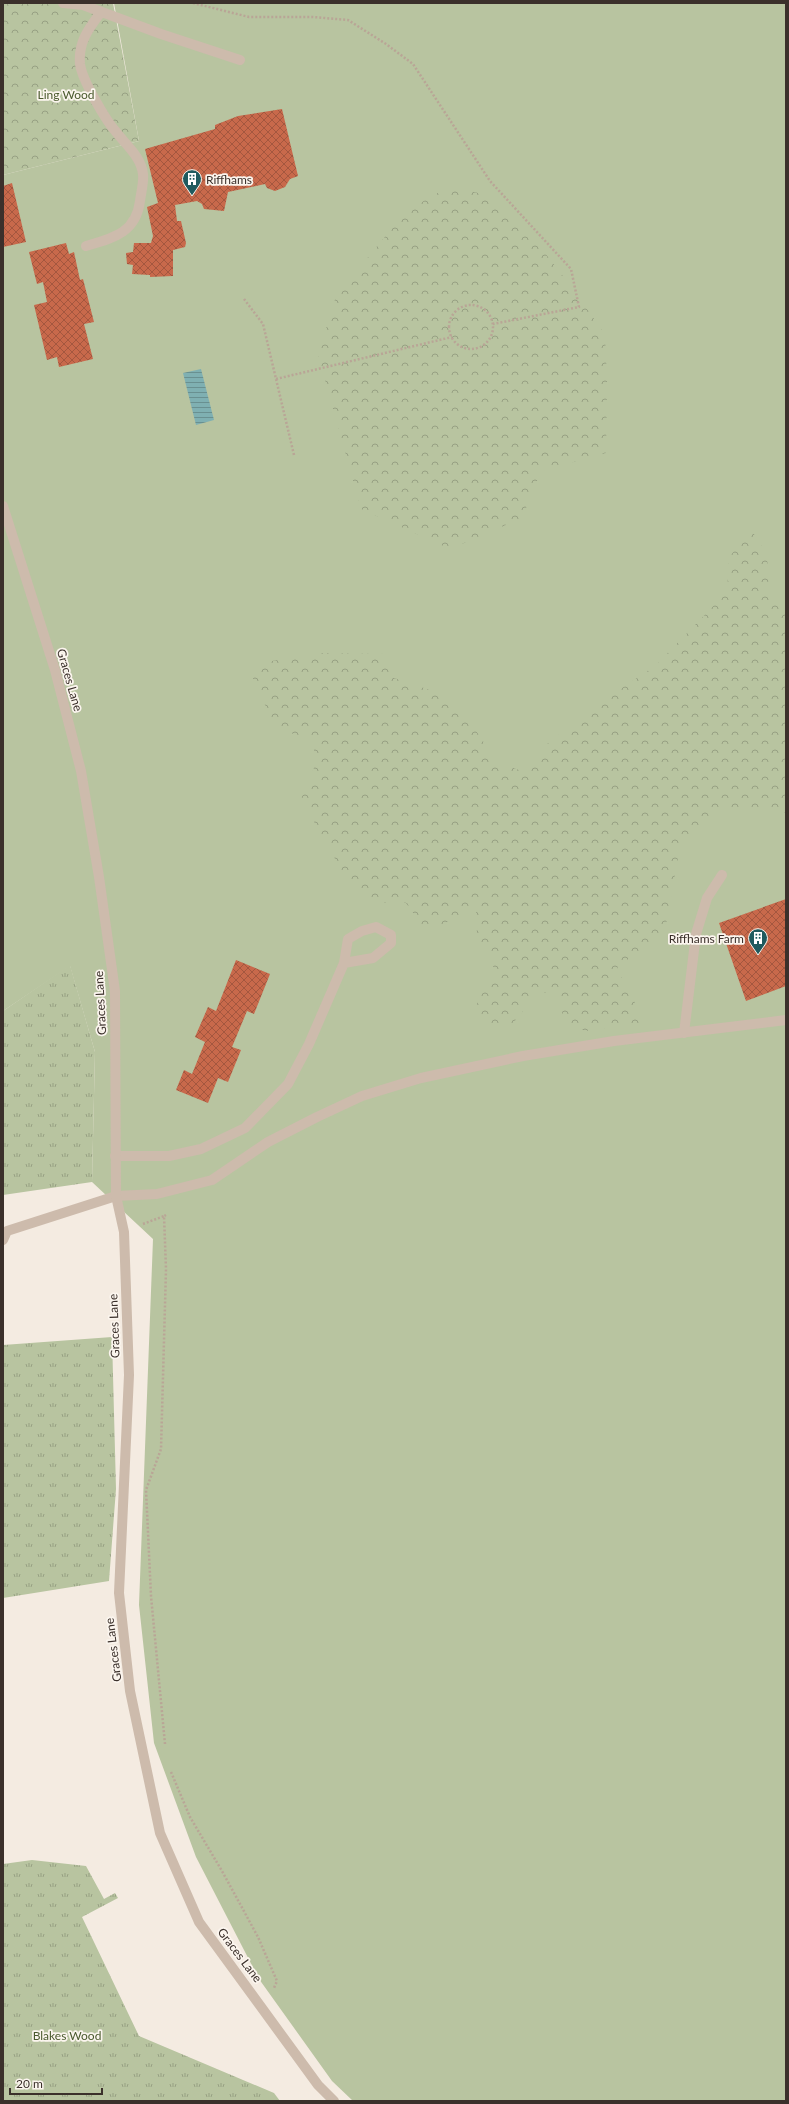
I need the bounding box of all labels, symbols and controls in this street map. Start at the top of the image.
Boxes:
park label: Ling Wood [38,87,94,102]
building icon: Riffhams [181,168,203,196]
place label: Riffhams [206,172,252,187]
street label: Graces Lane [54,647,86,713]
building icon: Riffhams Farm [747,927,769,955]
place label: Riffhams Farm [669,931,744,946]
street label: Graces Lane [91,971,109,1035]
street label: Graces Lane [105,1294,123,1358]
street label: Graces Lane [102,1617,124,1683]
street label: Graces Lane [215,1925,265,1985]
park label: Blakes Wood [33,2028,101,2043]
scale bar [10,2070,102,2096]
text: 20 m [16,2076,43,2091]

